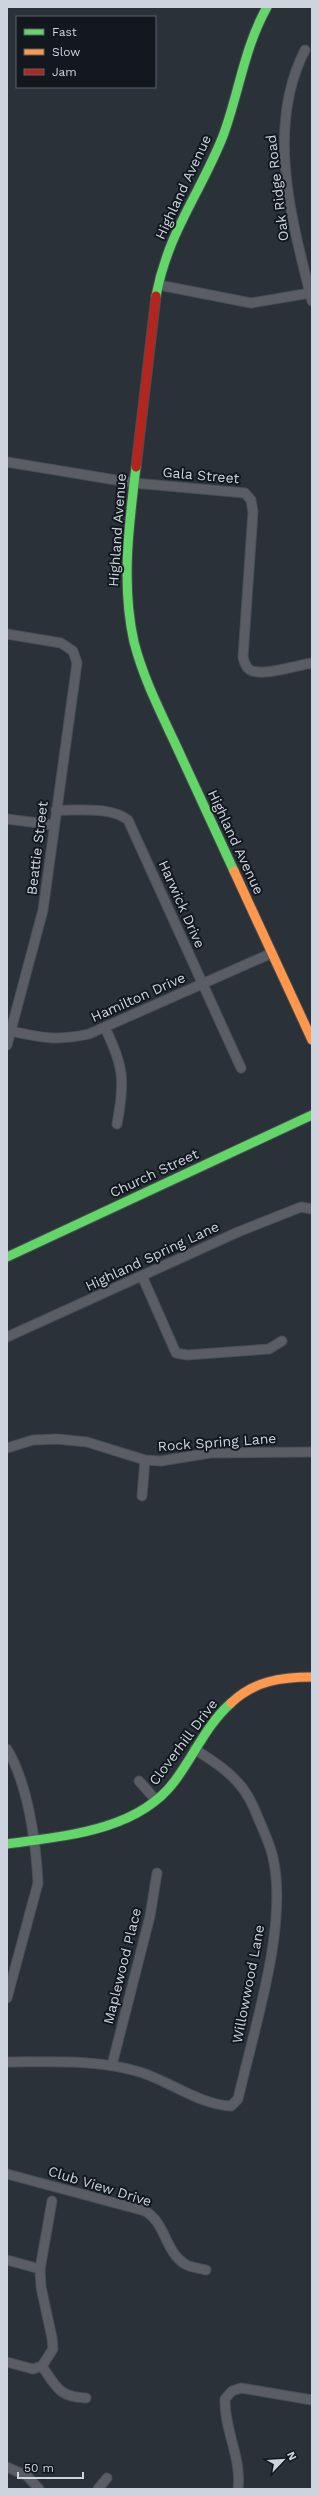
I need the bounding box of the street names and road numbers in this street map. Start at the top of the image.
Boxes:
street label: Highland Avenue [152,132,214,242]
street label: Oak Ridge Road [263,134,291,242]
street label: Gala Street [162,464,240,486]
street label: Highland Avenue [105,473,129,587]
street label: Highland Avenue [205,787,267,897]
street label: Beattie Street [23,800,51,896]
street label: Harwick Drive [156,858,208,950]
street label: Hamilton Drive [88,969,188,1025]
street label: Church Street [107,1145,201,1200]
street label: Highland Spring Lane [83,1218,221,1294]
street label: Rock Spring Lane [157,1430,277,1454]
street label: Cloverhill Drive [145,1696,221,1788]
street label: Maplewood Place [100,1906,144,2026]
street label: Willowwood Lane [229,1923,267,2045]
street label: Club View Drive [46,2163,154,2209]

